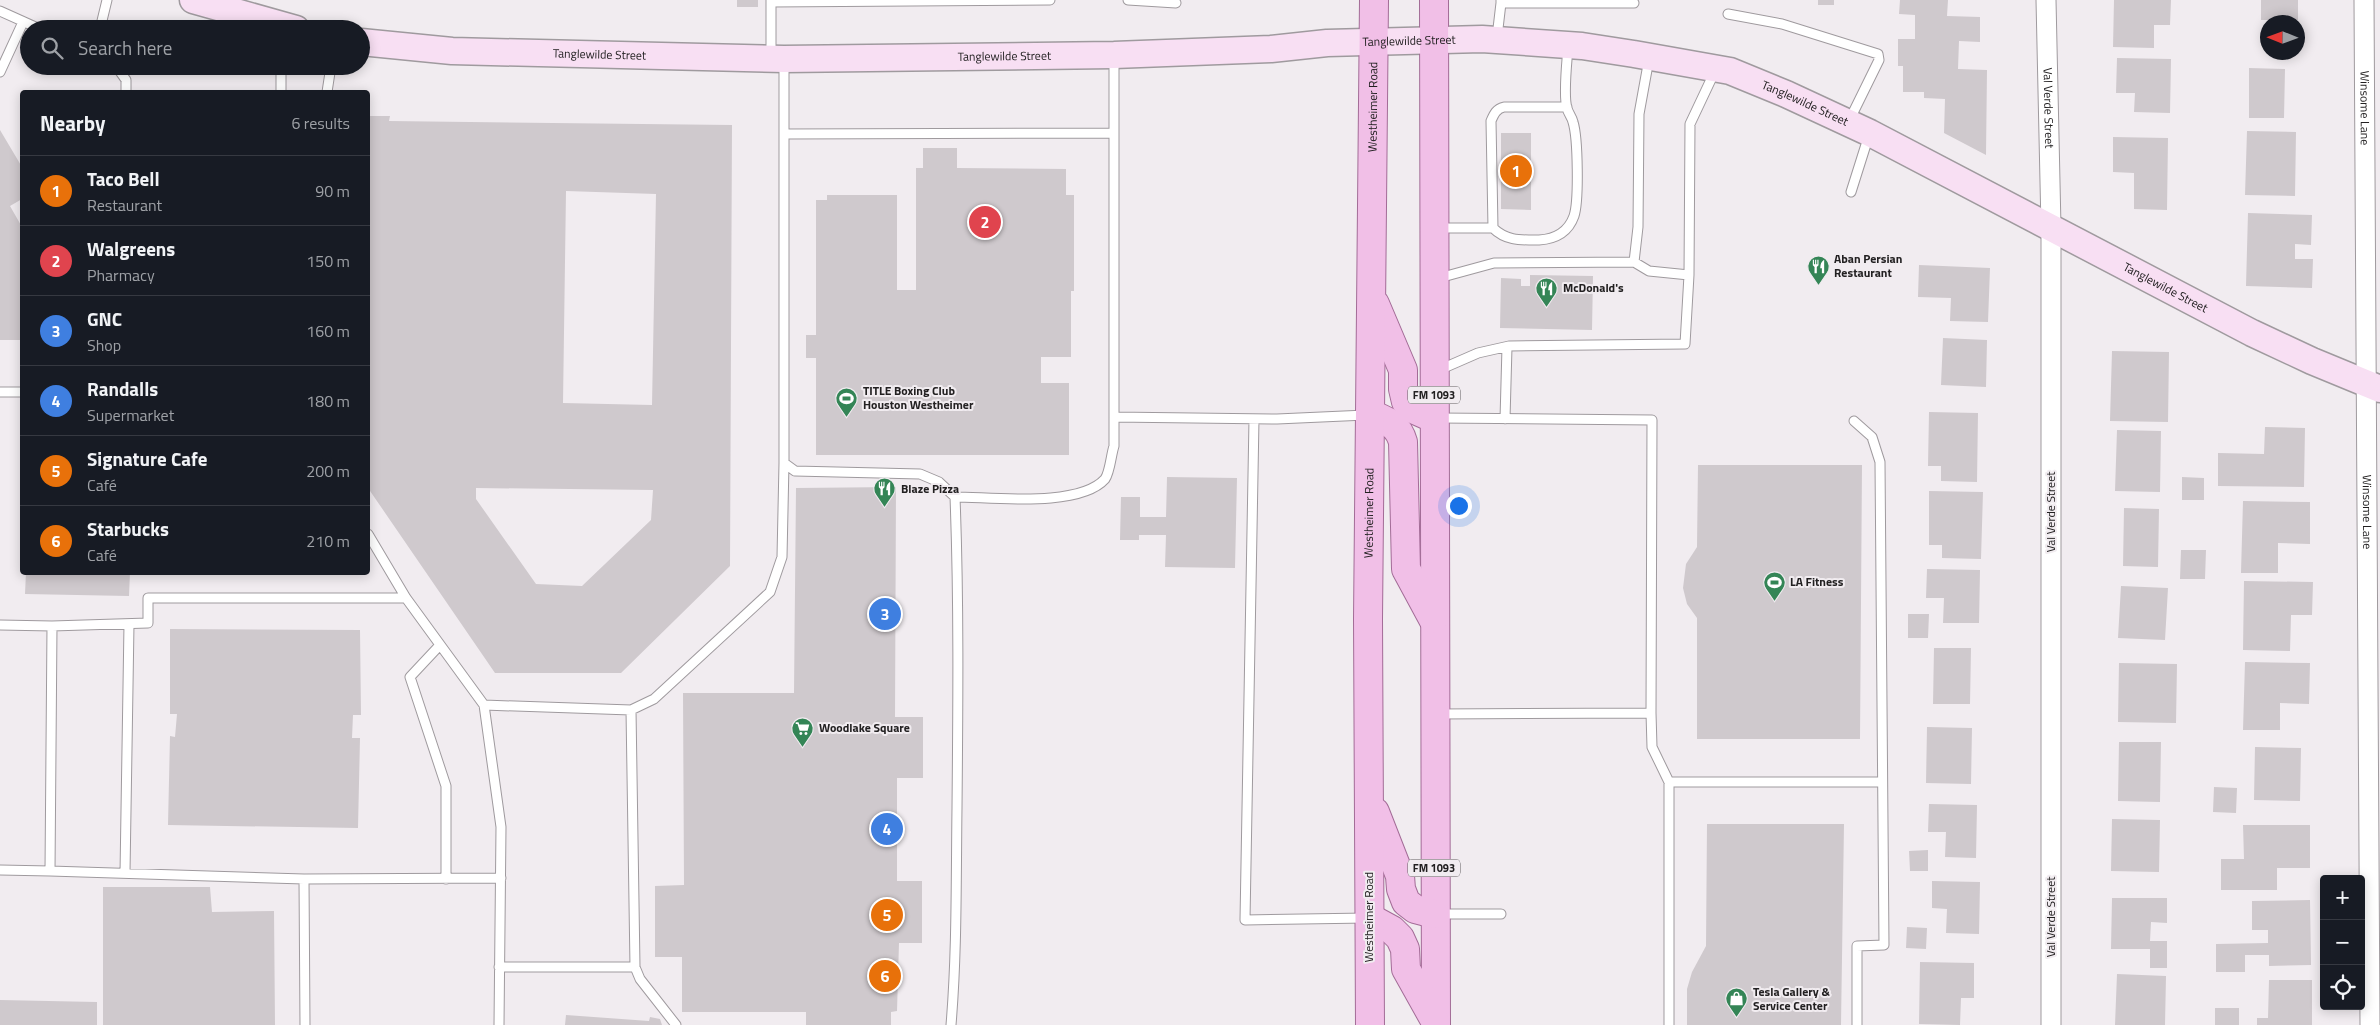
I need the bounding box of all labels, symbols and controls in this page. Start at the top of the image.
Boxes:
north arrow [2260,15,2305,60]
search box [20,20,370,75]
street label: Tanglewilde Street [1362,30,1457,51]
text: Search here [78,33,172,62]
icon: search [38,34,66,62]
street label: Tanglewilde Street [553,43,647,65]
street label: Tanglewilde Street [958,46,1052,66]
street label: Westheimer Road [1363,62,1382,152]
street label: Val Verde Street [2038,67,2059,149]
street label: Winsome Lane [2355,71,2375,145]
street label: Tanglewilde Street [1759,75,1852,131]
text: Nearby [40,107,105,139]
text: 6 results [291,111,350,135]
pin: 1 [1500,152,1532,190]
text: Taco Bell [87,164,160,193]
text: 1 [52,179,60,203]
text: 90 m [315,179,350,203]
text: Restaurant [87,193,162,217]
pin: 2 [969,203,1001,241]
text: Walgreens [87,234,175,263]
text: 2 [52,249,60,273]
text: 150 m [306,249,350,273]
place label: Aban Persian Restaurant [1834,249,1902,282]
restaurant icon: Aban Persian Restaurant [1806,254,1830,285]
street label: Tanglewilde Street [2120,257,2212,318]
text: Pharmacy [87,263,155,287]
restaurant icon: McDonald's [1535,276,1559,307]
place label: McDonald's [1563,278,1624,297]
text: GNC [87,304,122,333]
text: 3 [52,319,60,343]
text: 160 m [306,319,350,343]
text: Shop [87,333,121,357]
text: Randalls [87,374,158,403]
place label: TITLE Boxing Club Houston Westheimer [863,381,974,414]
sports icon: TITLE Boxing Club Houston Westheimer [835,386,859,417]
road number: FM 1093 [1408,386,1460,404]
text: 4 [52,389,60,413]
text: 180 m [306,389,350,413]
text: Supermarket [87,403,174,427]
text: Signature Cafe [87,444,207,473]
text: 5 [52,459,60,483]
text: 200 m [306,459,350,483]
street label: Westheimer Road [1359,468,1378,558]
street label: Val Verde Street [2041,471,2060,552]
text: Café [87,473,117,497]
street label: Winsome Lane [2358,475,2377,549]
restaurant icon: Blaze Pizza [873,477,897,508]
place label: Blaze Pizza [901,479,959,498]
your location [1446,493,1472,519]
text: Starbucks [87,514,169,543]
text: 6 [52,529,60,553]
text: 210 m [306,529,350,553]
text: Café [87,543,117,567]
sports icon: LA Fitness [1762,570,1786,601]
place label: LA Fitness [1790,572,1844,591]
pin: 3 [869,595,901,633]
supermarket icon: Woodlake Square [791,716,815,747]
place label: Woodlake Square [819,718,910,737]
pin: 4 [871,810,903,848]
road number: FM 1093 [1408,860,1460,876]
street label: Westheimer Road [1359,872,1378,962]
map controls [2320,875,2365,1010]
button: + [2320,875,2365,920]
street label: Val Verde Street [2041,876,2060,957]
pin: 5 [871,896,903,934]
button: − [2320,920,2365,965]
pin: 6 [869,957,901,995]
button: locate [2320,965,2365,1010]
place label: Tesla Gallery & Service Center [1753,982,1830,1015]
shop icon: Tesla Gallery & Service Center [1725,987,1749,1018]

